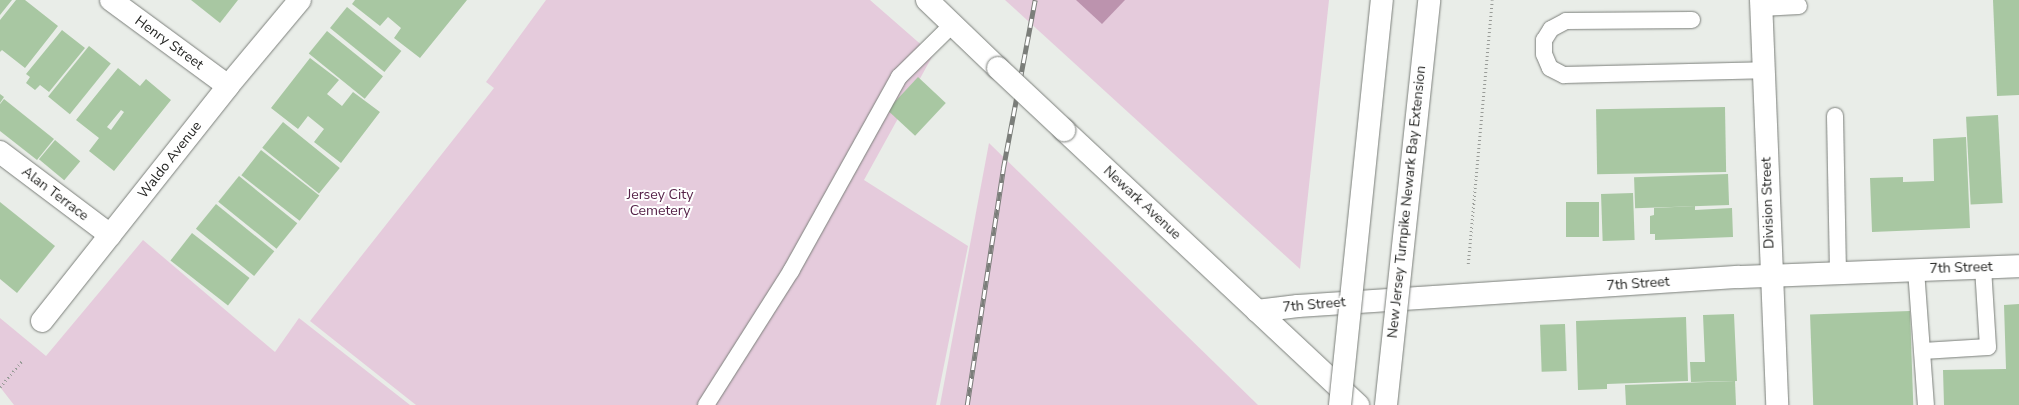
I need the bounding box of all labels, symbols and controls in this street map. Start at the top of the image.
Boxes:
street label: Henry Street [132,13,206,73]
street label: New Jersey Turnpike Newark Bay Extension [1384,65,1430,339]
street label: Waldo Avenue [135,118,205,202]
street label: Division Street [1758,157,1778,249]
street label: Alan Terrace [18,163,92,225]
street label: Newark Avenue [1100,163,1184,243]
park label: Jersey City Cemetery [627,187,693,220]
street label: 7th Street [1929,259,1993,277]
street label: 7th Street [1606,273,1670,295]
street label: 7th Street [1282,294,1346,316]

